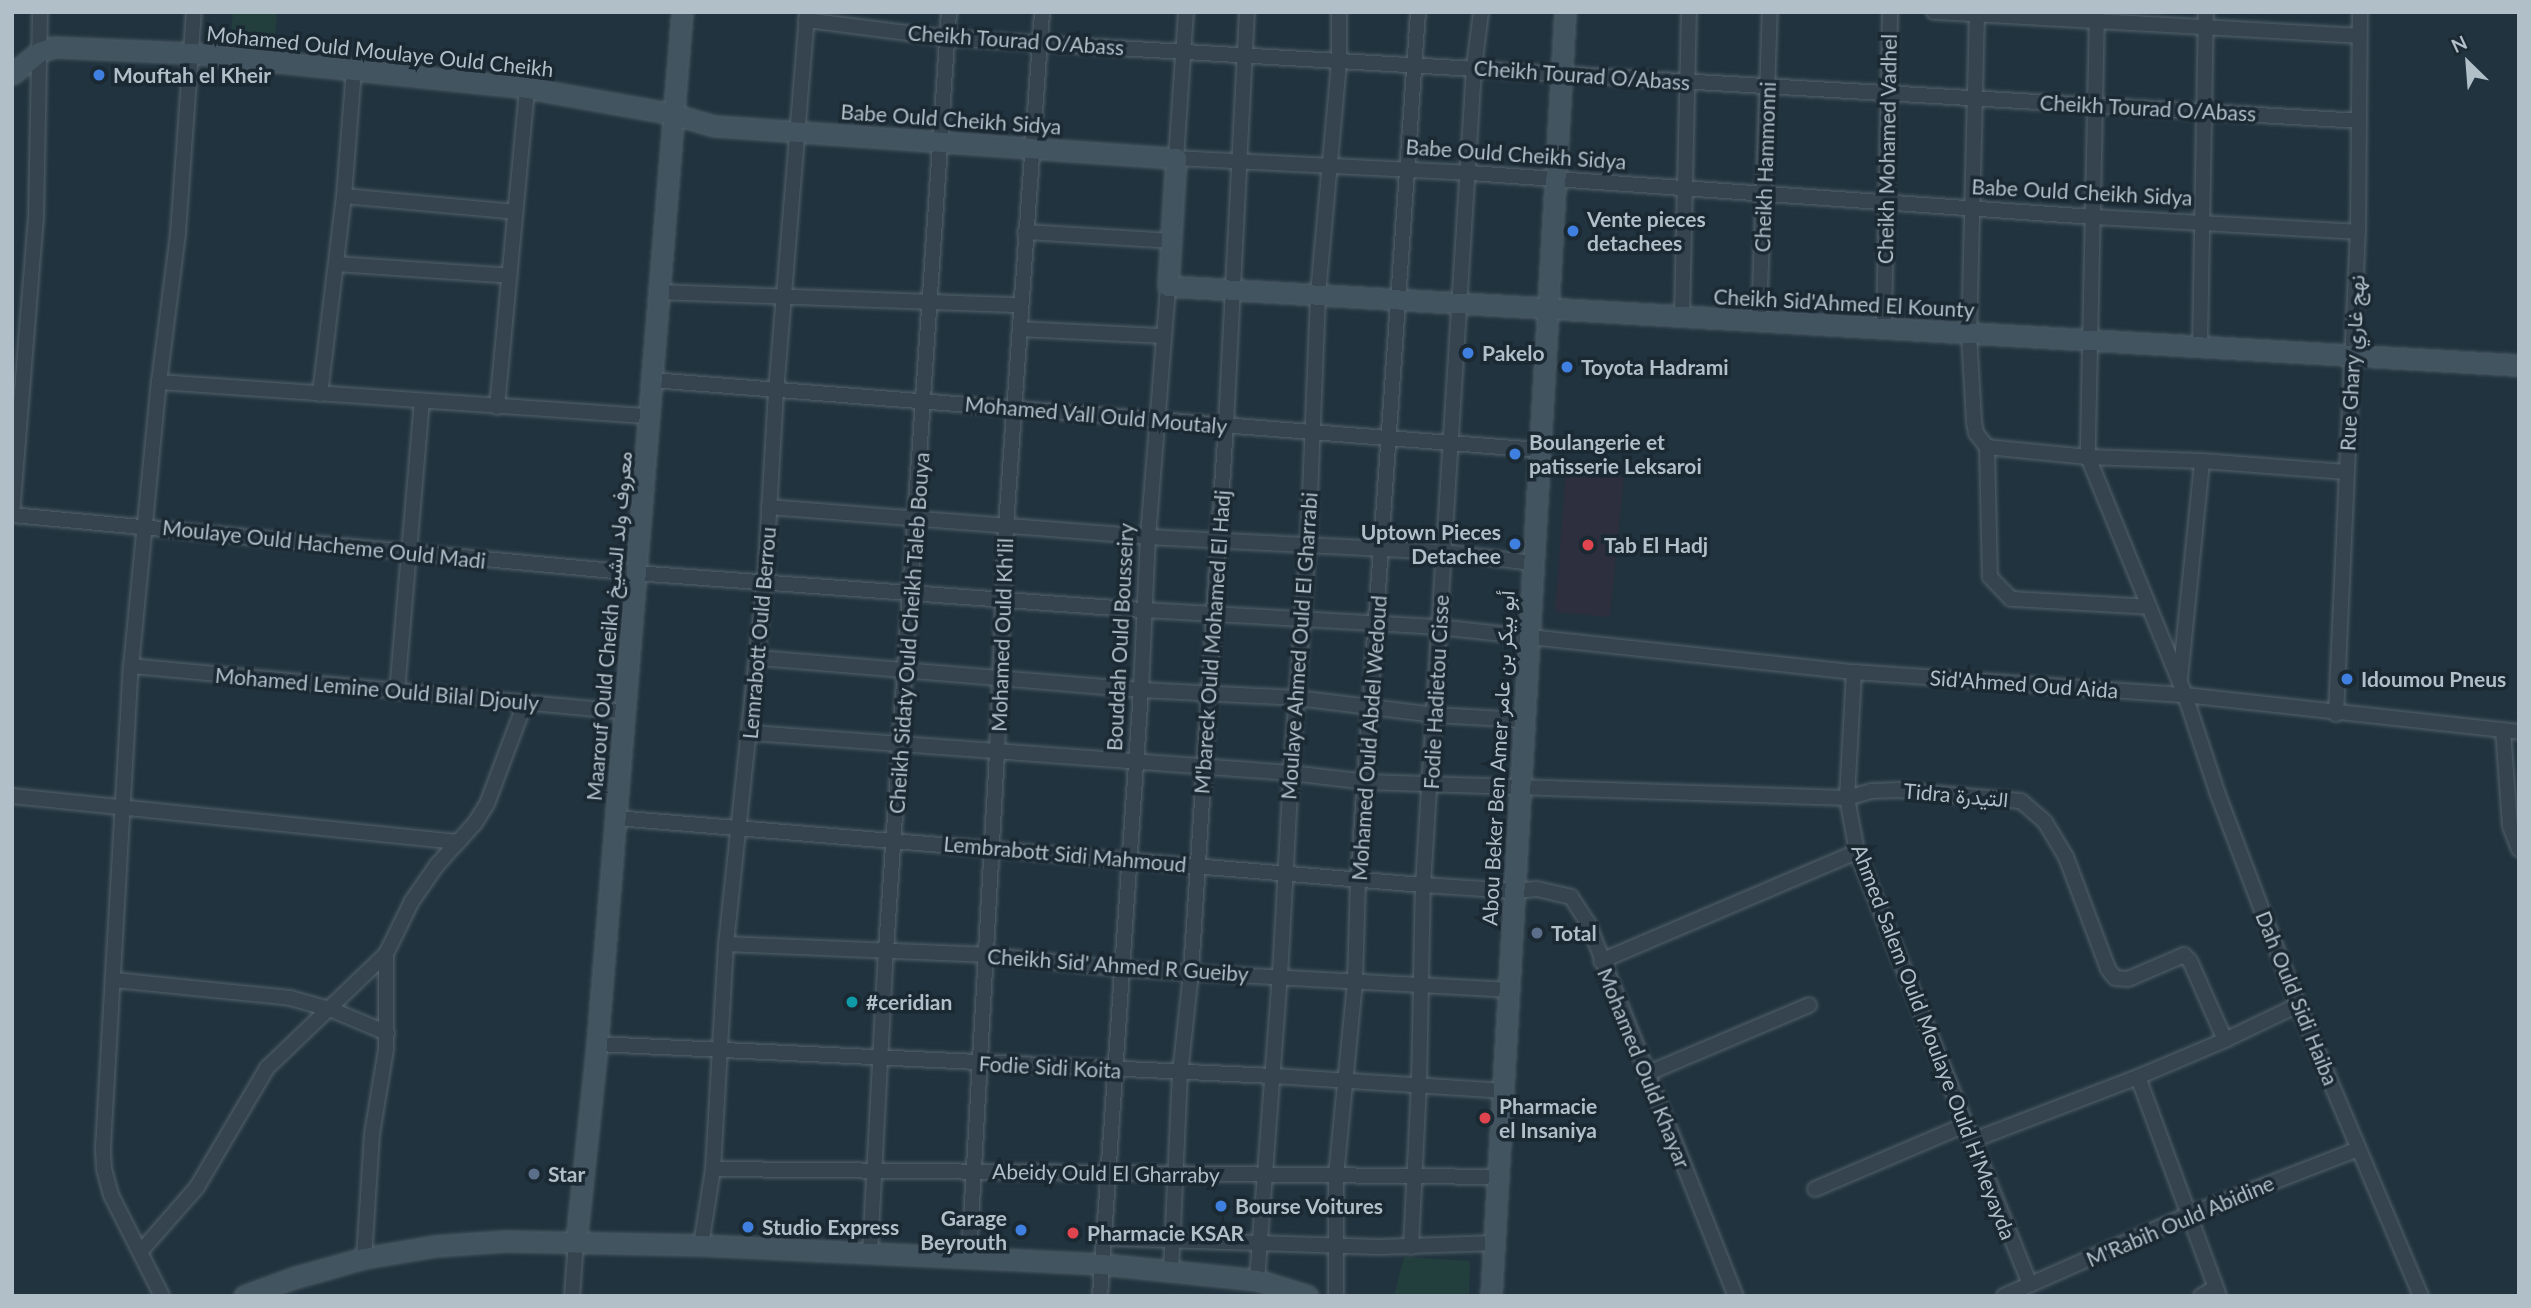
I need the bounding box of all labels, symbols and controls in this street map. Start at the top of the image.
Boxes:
street label: Mohamed Ould Moulaye Ould Cheikh [205,20,555,82]
street label: Cheikh Tourad O/Abass [907,20,1125,60]
north arrow [2433,28,2503,98]
text: N [2447,30,2470,57]
street label: Cheikh Mohamed Vadhel [1872,33,1902,265]
street label: Cheikh Tourad O/Abass [1473,55,1691,95]
place label: Mouftah el Kheir [113,62,271,88]
marker: Mouftah el Kheir [91,67,107,83]
street label: Cheikh Hammonni [1749,81,1781,253]
street label: Cheikh Tourad O/Abass [2039,90,2257,126]
street label: Babe Ould Cheikh Sidya [840,99,1062,139]
street label: Babe Ould Cheikh Sidya [1405,134,1627,174]
street label: Babe Ould Cheikh Sidya [1971,174,2193,210]
place label: Vente pieces detachees [1587,206,1706,256]
marker: Vente pieces detachees [1565,223,1581,239]
street label: Rue Ghary نهج غاري [2335,274,2369,452]
street label: Cheikh Sid'Ahmed El Kounty [1713,284,1975,322]
place label: Pakelo [1482,340,1545,366]
marker: Pakelo [1460,345,1476,361]
place label: Toyota Hadrami [1581,354,1729,380]
marker: Toyota Hadrami [1559,359,1575,375]
street label: Mohamed Vall Ould Moutaly [963,391,1229,439]
place label: Boulangerie et patisserie Leksaroi [1529,429,1702,479]
marker: Boulangerie et patisserie Leksaroi [1507,446,1523,462]
street label: Maarouf Ould Cheikh معروف ولد الشيخ [581,450,637,802]
street label: Cheikh Sidaty Ould Cheikh Taleb Bouya [884,451,934,815]
street label: M'bareck Ould Mohamed El Hadj [1189,489,1235,795]
street label: Moulaye Ahmed Ould El Gharrabi [1276,491,1322,801]
street label: Moulaye Ould Hacheme Ould Madi [161,514,487,574]
place label: Uptown Pieces Detachee [1361,519,1501,569]
street label: Bouddah Ould Bousseiry [1101,522,1139,752]
street label: Lemrabott Ould Berrou [737,526,781,740]
place label: Tab El Hadj [1604,532,1708,558]
marker: Tab El Hadj [1578,535,1598,555]
marker: Uptown Pieces Detachee [1507,536,1523,552]
street label: Mohamed Ould Kh'lil [986,538,1018,732]
street label: Abou Beker Ben Amer أبو بيكر بن عامر [1477,589,1519,927]
street label: Mohamed Ould Abdel Wedoud [1346,594,1392,882]
street label: Fodie Hadietou Cisse [1418,594,1454,790]
street label: Mohamed Lemine Ould Bilal Djouly [214,662,540,716]
street label: Sid'Ahmed Oud Aida [1929,665,2119,703]
place label: Idoumou Pneus [2361,666,2506,692]
marker: Idoumou Pneus [2339,671,2355,687]
street label: Tidra التيدرة [1903,778,2009,812]
street label: Lembrabott Sidi Mahmoud [942,831,1188,877]
street label: Ahmed Salem Ould Moulaye Ould H'Meyayda [1847,841,2021,1243]
street label: Dah Ould Sidi Haiba [2251,907,2343,1089]
place label: Total [1551,920,1597,946]
marker: Total [1529,925,1545,941]
street label: Cheikh Sid' Ahmed R Gueiby [986,943,1250,987]
street label: Mohamed Ould Khayar [1592,964,1696,1172]
place label: #ceridian [866,989,952,1015]
marker: #ceridian [844,994,860,1010]
street label: Fodie Sidi Koita [978,1051,1122,1083]
place label: Pharmacie el Insaniya [1499,1093,1597,1143]
marker: Pharmacie el Insaniya [1477,1110,1493,1126]
street label: Abeidy Ould El Gharraby [992,1158,1220,1188]
place label: Star [548,1161,585,1187]
marker: Star [526,1166,542,1182]
street label: M'Rabih Ould Abidine [2082,1170,2278,1272]
place label: Bourse Voitures [1235,1193,1384,1219]
marker: Bourse Voitures [1213,1198,1229,1214]
place label: Garage Beyrouth [920,1205,1007,1255]
place label: Studio Express [762,1214,899,1240]
marker: Studio Express [740,1219,756,1235]
place label: Pharmacie KSAR [1087,1220,1244,1246]
marker: Garage Beyrouth [1013,1222,1029,1238]
marker: Pharmacie KSAR [1065,1225,1081,1241]

